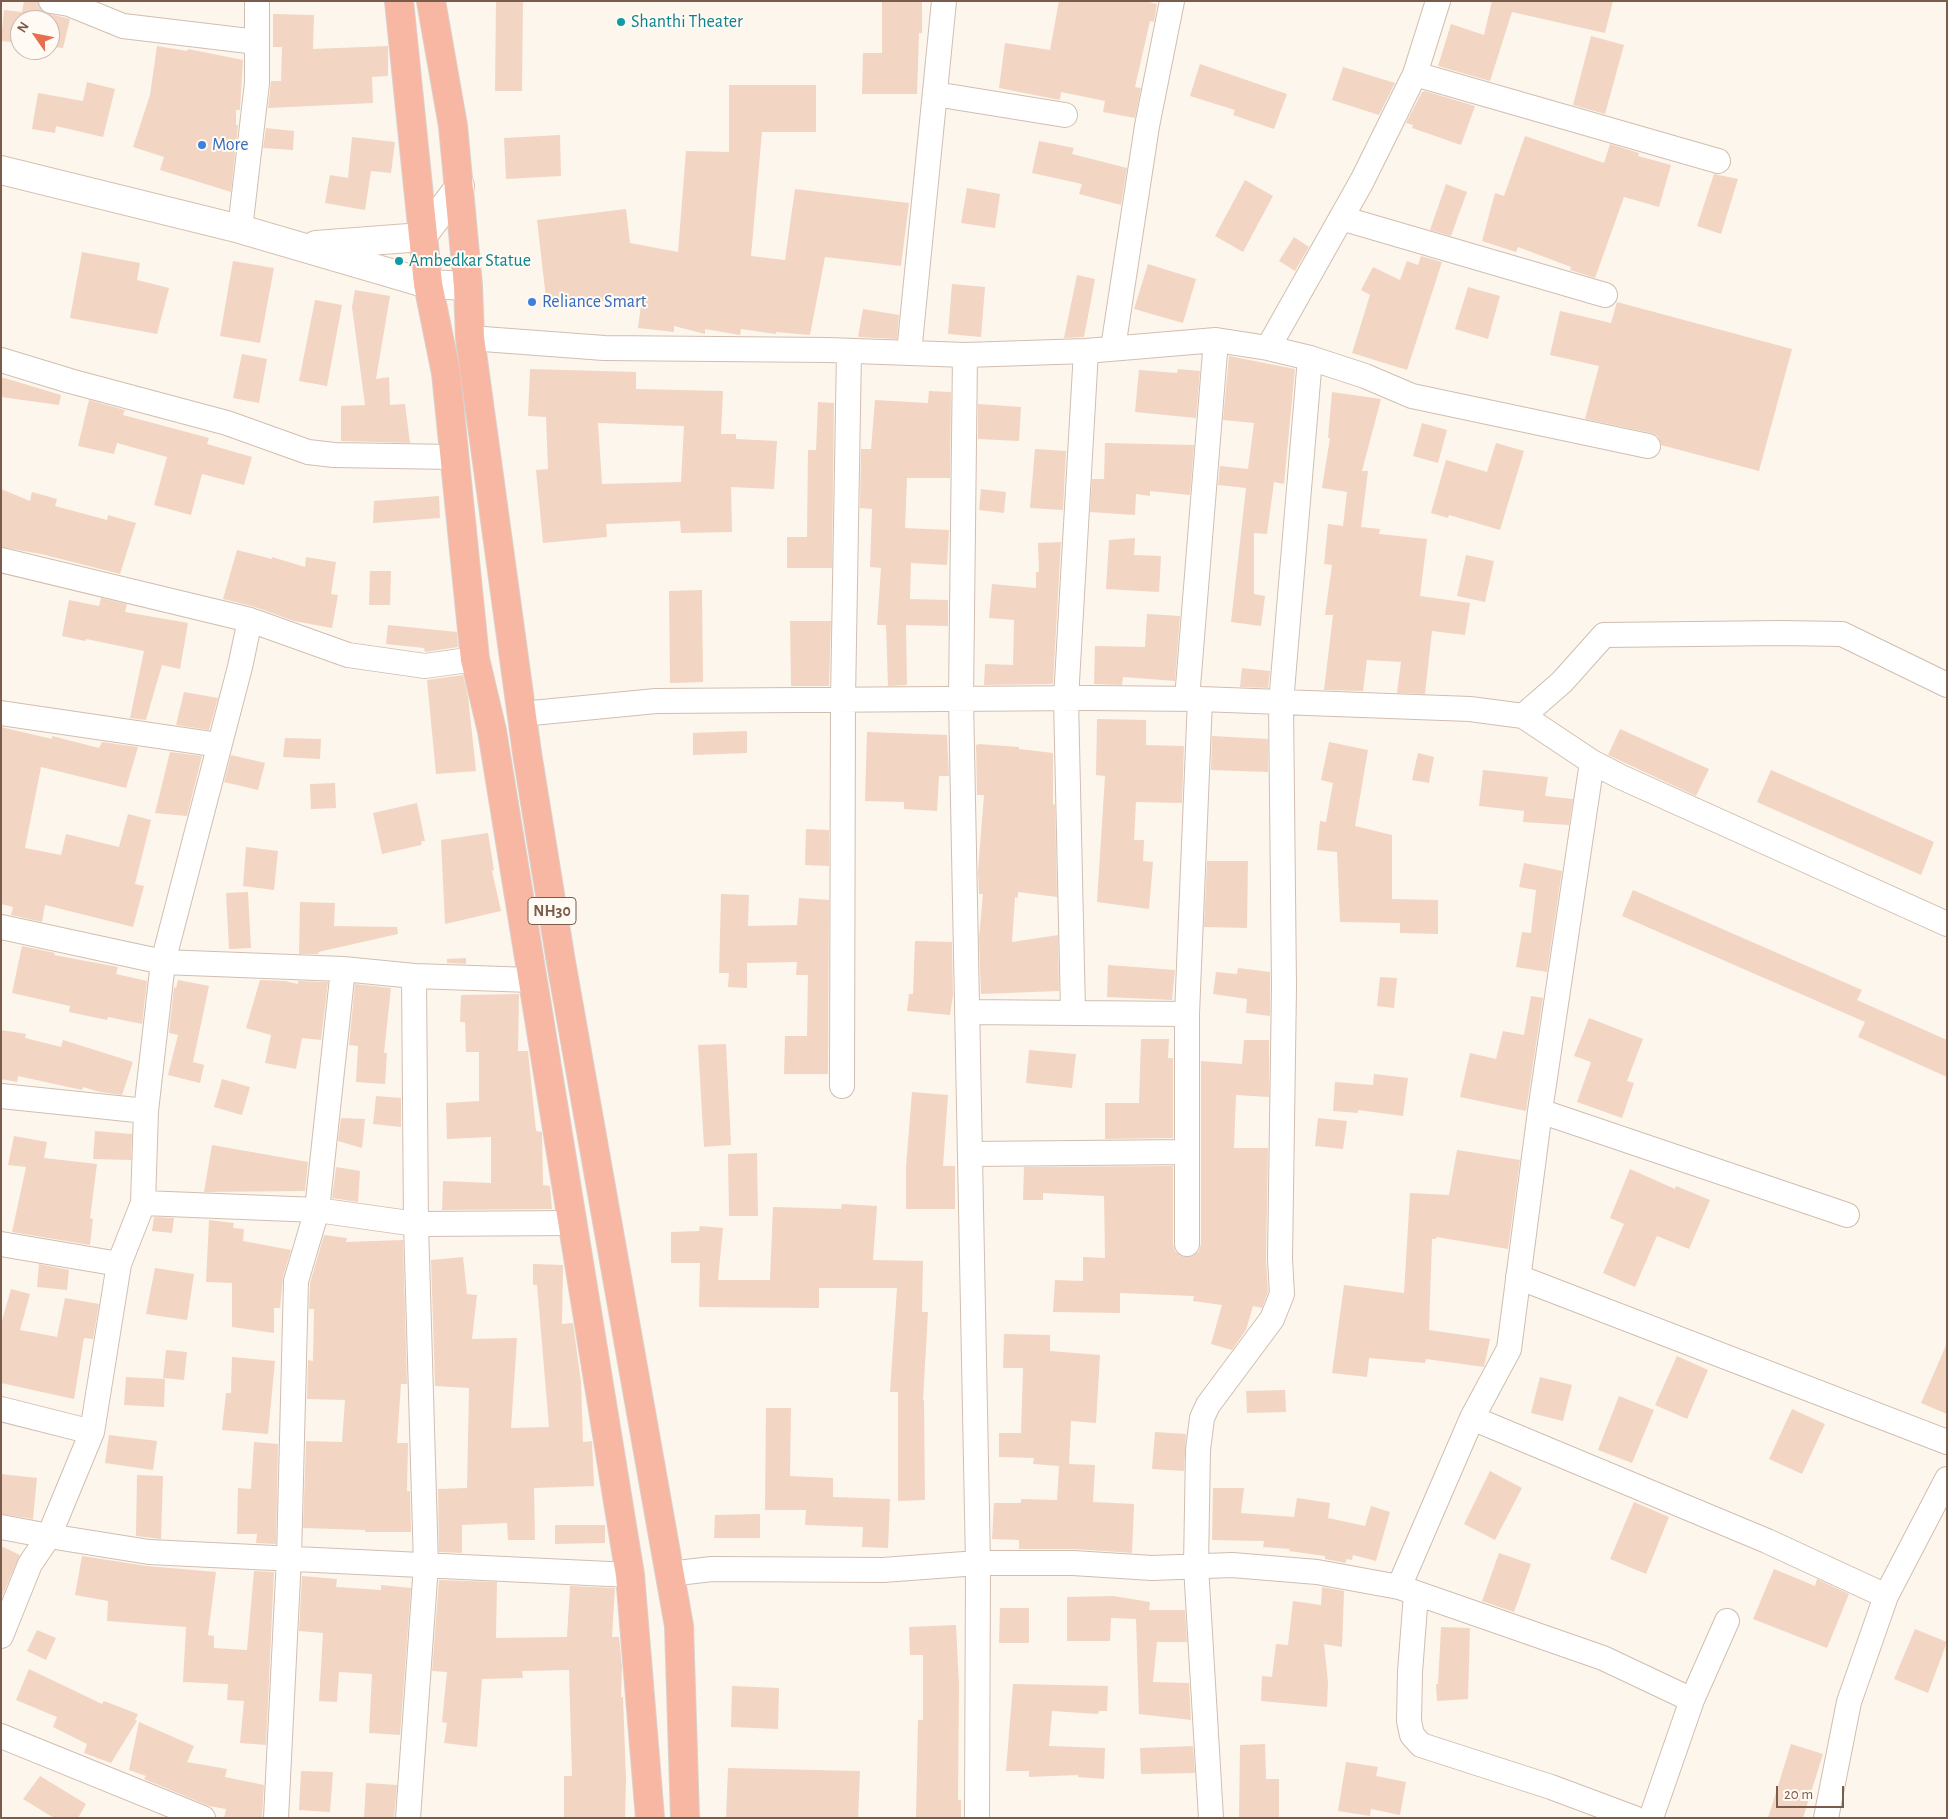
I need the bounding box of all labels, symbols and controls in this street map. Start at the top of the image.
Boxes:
north arrow [10,10,60,60]
place label: Shanthi Theater [631,11,743,33]
marker: Shanthi Theater [615,16,627,28]
text: N [15,19,32,35]
place label: More [212,134,249,156]
marker: More [196,139,208,151]
place label: Ambedkar Statue [409,250,531,272]
marker: Ambedkar Statue [393,255,405,267]
place label: Reliance Smart [542,291,646,313]
marker: Reliance Smart [526,296,538,308]
road number: NH30 [528,898,576,924]
scale bar [1778,1776,1846,1808]
text: 20 m [1784,1787,1813,1802]

